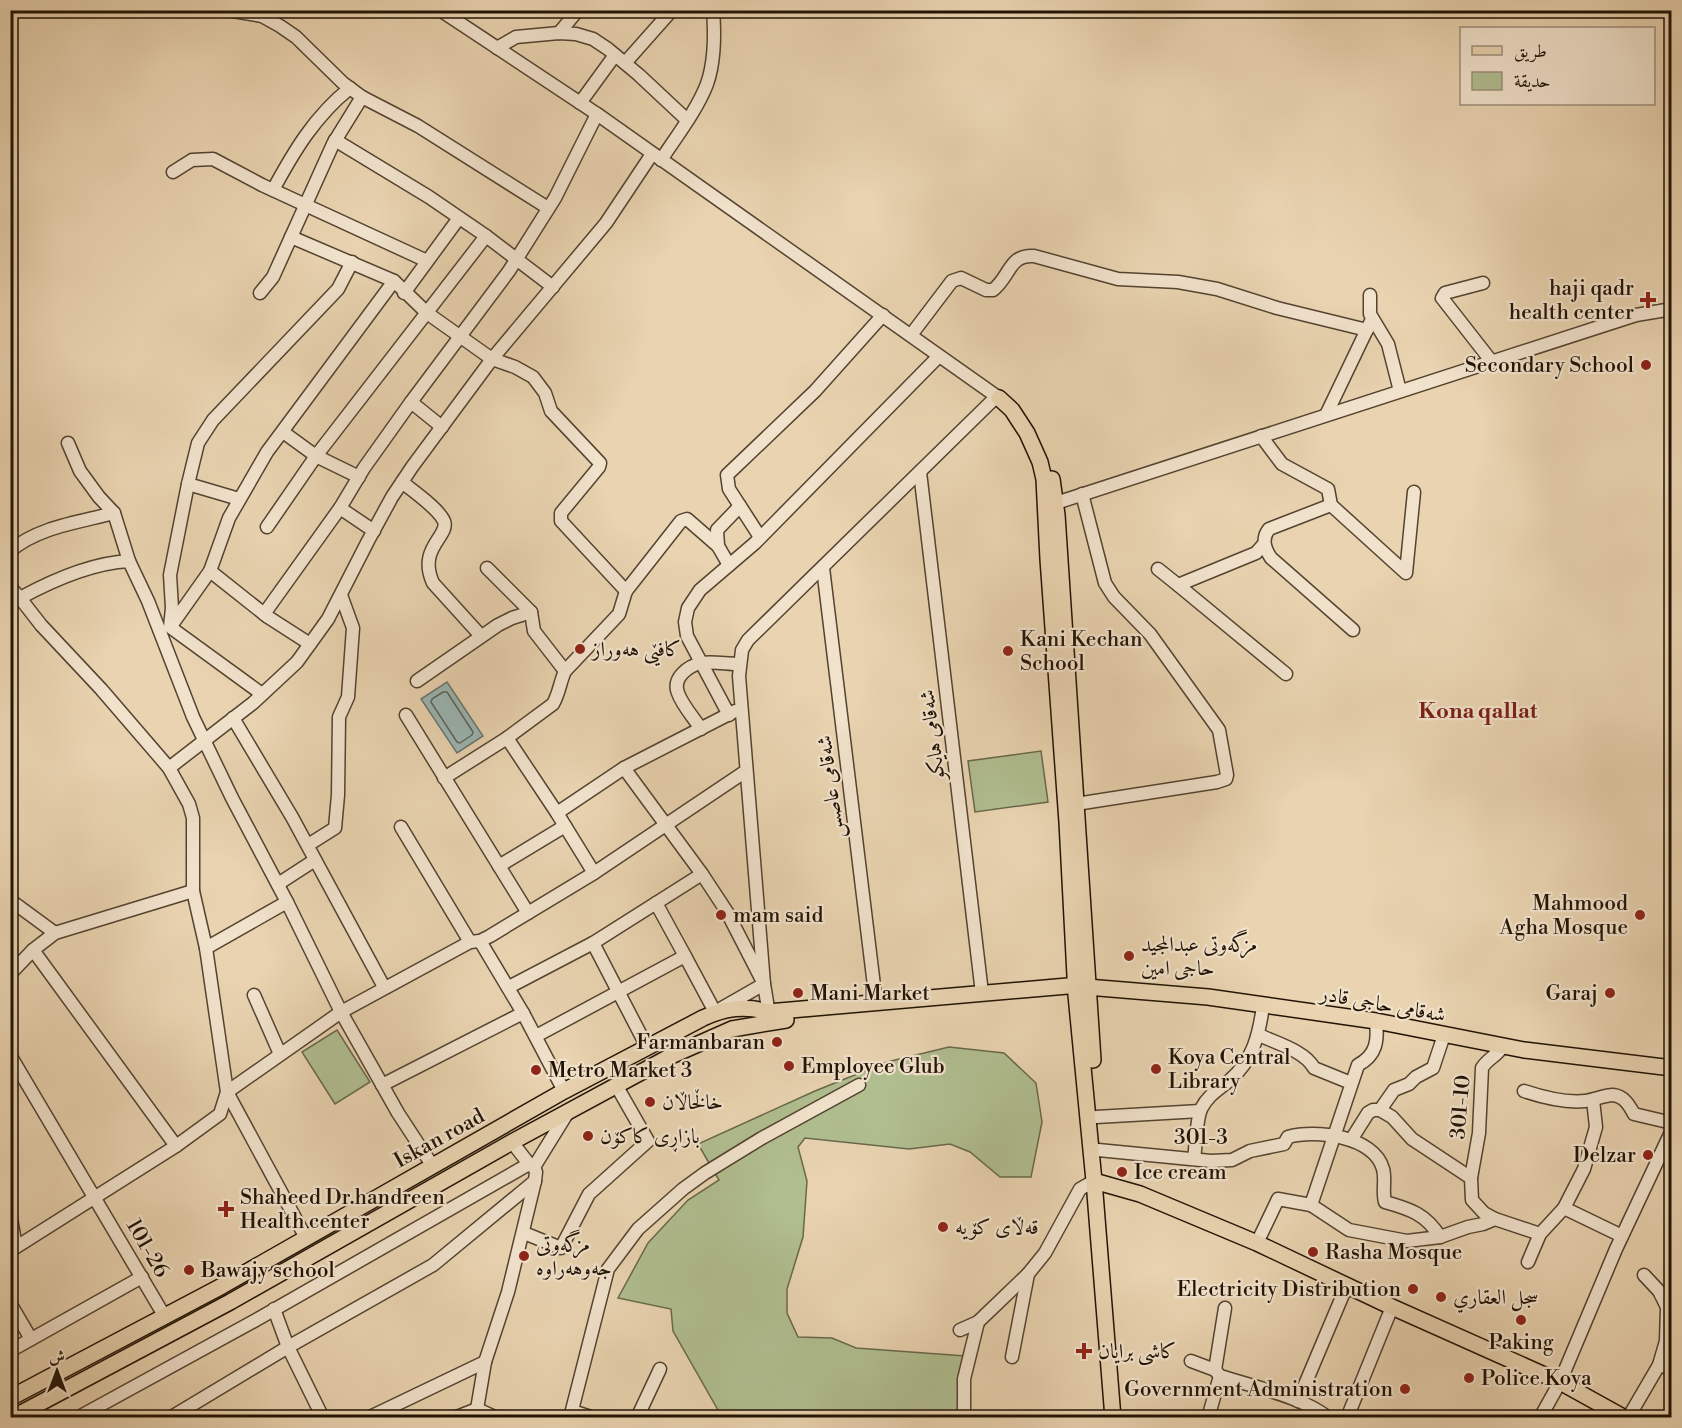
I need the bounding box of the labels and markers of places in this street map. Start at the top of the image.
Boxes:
place label: haji qadr health center [1509,276,1634,326]
marker: haji qadr health center [1639,291,1657,309]
place label: Secondary School [1465,353,1634,379]
marker: Secondary School [1639,358,1653,372]
place label: Kani Kechan School [1020,627,1143,677]
place label: کافێی هەوراز [590,637,681,667]
marker: کافێی هەوراز [573,642,587,656]
marker: Kani Kechan School [1001,644,1015,658]
place label: Mahmood Agha Mosque [1499,891,1628,941]
place label: mam said [733,903,823,929]
marker: mam said [714,908,728,922]
marker: Mahmood Agha Mosque [1633,908,1647,922]
place label: مزگه‌وتی عبدالمجید حاجی امین [1141,929,1257,982]
marker: مزگه‌وتی عبدالمجید حاجی امین [1122,949,1136,963]
place label: Mani Market [810,981,930,1007]
place label: Garaj [1546,981,1598,1007]
marker: Mani Market [791,986,805,1000]
marker: Garaj [1603,986,1617,1000]
place label: Farmanbaran [636,1030,765,1056]
marker: Farmanbaran [770,1035,784,1049]
place label: Koya Central Library [1168,1045,1290,1095]
place label: Employee Glub [801,1054,945,1080]
place label: Metro Market 3 [548,1058,692,1084]
marker: Employee Glub [782,1059,796,1073]
marker: Koya Central Library [1149,1062,1163,1076]
marker: Metro Market 3 [529,1063,543,1077]
place label: خاڵخاڵان [662,1089,723,1116]
marker: خاڵخاڵان [643,1095,657,1109]
place label: بازاڕی کاکۆن [600,1124,700,1153]
marker: بازاڕی کاکۆن [581,1129,595,1143]
place label: Delzar [1573,1143,1636,1169]
marker: Delzar [1641,1148,1655,1162]
place label: Ice cream [1134,1160,1227,1186]
marker: Ice cream [1115,1165,1129,1179]
place label: Shaheed Dr.handreen Health center [240,1185,445,1235]
marker: Shaheed Dr.handreen Health center [217,1200,235,1218]
place label: قەڵای کۆیە [955,1215,1039,1241]
marker: قەڵای کۆیە [936,1220,950,1234]
place label: مزگه‌وتی جه‌وهه‌راوه [536,1229,612,1282]
place label: Rasha Mosque [1325,1240,1462,1266]
marker: Rasha Mosque [1306,1245,1320,1259]
marker: مزگه‌وتی جه‌وهه‌راوه [517,1249,531,1263]
place label: Bawajy school [200,1258,335,1284]
marker: Bawajy school [182,1263,196,1277]
place label: Electricity Distribution [1177,1277,1401,1303]
marker: Electricity Distribution [1406,1282,1420,1296]
place label: سجل العقاري [1453,1285,1539,1313]
marker: سجل العقاري [1434,1290,1448,1304]
marker: Paking [1514,1313,1528,1327]
place label: Paking [1488,1330,1554,1356]
place label: كاشی برایان [1098,1339,1176,1366]
marker: كاشی برایان [1075,1342,1093,1360]
place label: Police Koya [1481,1366,1592,1392]
marker: Police Koya [1462,1371,1476,1385]
place label: Government Administration [1124,1377,1393,1403]
marker: Government Administration [1398,1382,1412,1396]

